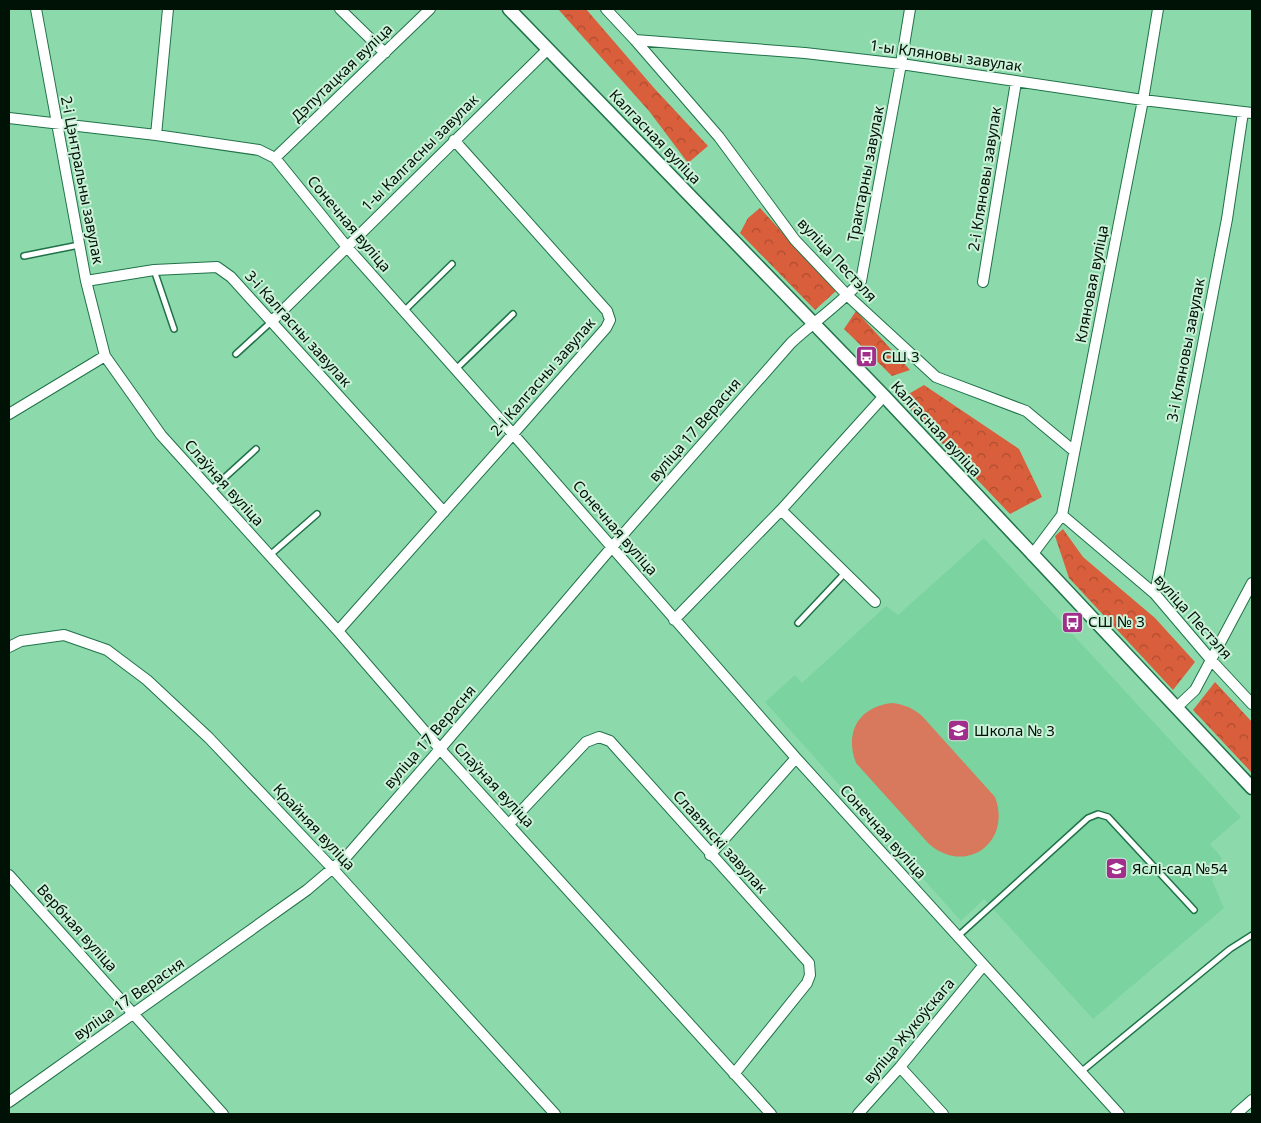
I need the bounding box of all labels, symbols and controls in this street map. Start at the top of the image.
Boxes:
street label: Дэпутацкая вуліца [286,19,396,126]
street label: 1-ы Кляновы завулак [869,34,1023,76]
street label: Калгасная вуліца [605,85,706,188]
street label: 1-ы Калгасны завулак [356,89,482,215]
street label: 2-і Цэнтральны завулак [57,94,109,266]
street label: Трактарны завулак [842,104,888,244]
street label: 2-і Кляновы завулак [963,105,1005,252]
street label: Сонечная вуліца [303,171,396,276]
street label: вуліца Пестэля [794,213,882,306]
street label: Кляновая вуліца [1070,223,1112,344]
street label: 3-і Калгасны завулак [241,266,356,391]
street label: 3-і Кляновы завулак [1161,276,1209,423]
street label: 2-і Калгасны завулак [485,313,599,440]
bus stop icon: СШ 3 [854,345,878,369]
place label: СШ 3 [882,346,920,366]
street label: вуліца 17 Верасня [644,373,745,485]
street label: Калгасная вуліца [887,376,986,481]
street label: Слаўная вуліца [181,435,269,530]
street label: Сонечная вуліца [569,475,663,579]
street label: вуліца Пестэля [1150,570,1237,663]
bus stop icon: СШ № 3 [1060,610,1084,634]
place label: СШ № 3 [1088,611,1145,631]
street label: вуліца 17 Верасня [379,680,480,792]
school or university icon: Школа № 3 [946,719,970,743]
place label: Школа № 3 [974,720,1055,740]
street label: Слаўная вуліца [450,737,539,831]
street label: Крайняя вуліца [269,779,360,874]
street label: Сонечная вуліца [836,780,931,883]
street label: Славянскі завулак [669,786,772,897]
school or university icon: Яслі-сад №54 [1104,857,1128,881]
place label: Яслі-сад №54 [1132,858,1228,878]
street label: Вербная вуліца [33,879,123,975]
street label: вуліца 17 Верасня [69,952,188,1044]
street label: вуліца Жукоўскага [858,973,958,1087]

